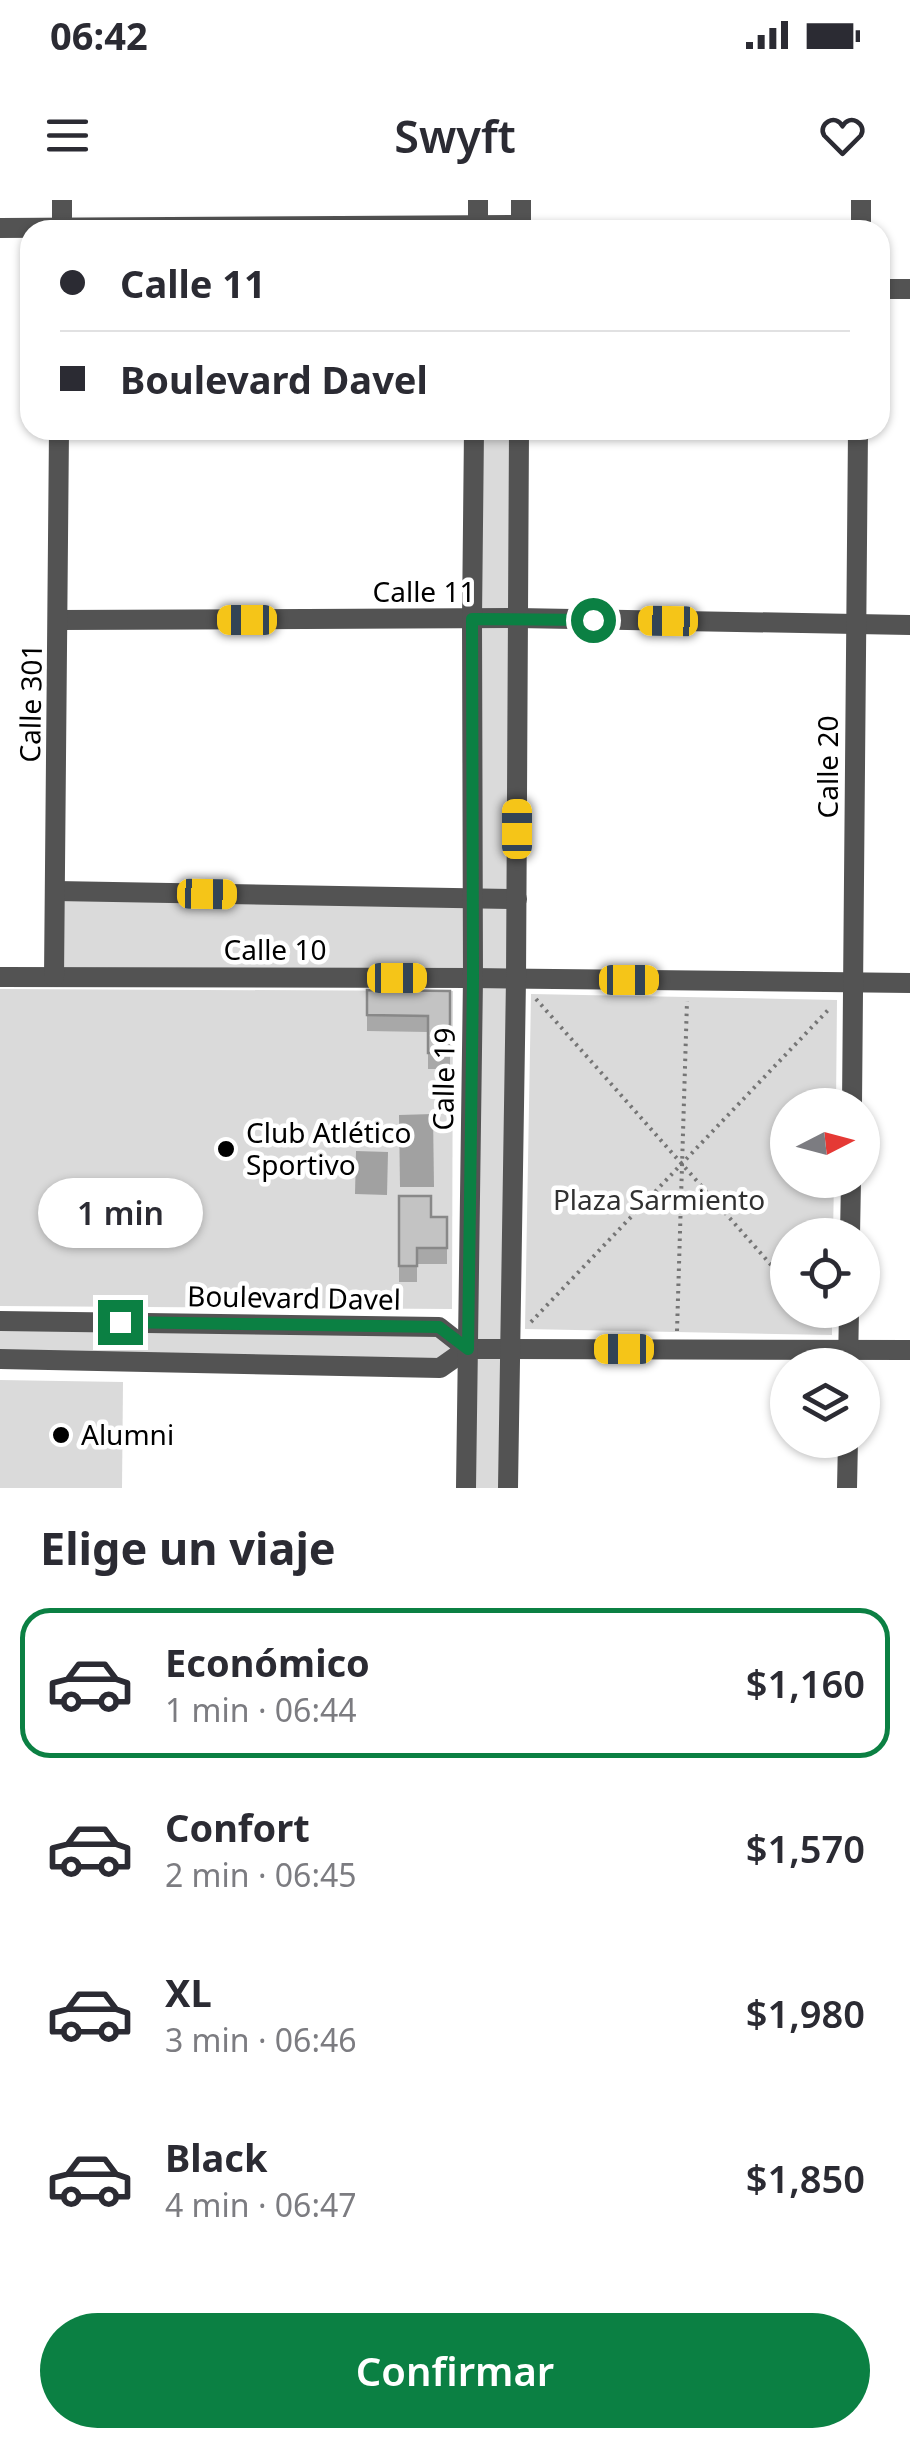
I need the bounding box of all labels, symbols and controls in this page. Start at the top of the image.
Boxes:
text: 06:42 [50,9,148,61]
text: Swyft [394,105,516,166]
icon: menu [40,108,95,163]
icon: heart [815,108,870,163]
text: Calle 11 [120,257,266,309]
text: Boulevard Davel [120,353,428,405]
street label: Calle 11 [373,572,475,610]
route start [571,598,616,643]
car [217,605,277,635]
car [638,605,698,637]
street label: Calle 301 [10,643,50,763]
street label: Calle 20 [808,716,846,818]
car [502,799,532,859]
car [177,878,237,910]
street label: Calle 10 [224,930,326,968]
car [367,963,427,993]
car [599,965,659,995]
street label: Calle 19 [423,1027,463,1131]
north arrow [770,1088,880,1198]
map controls [770,1088,880,1458]
place label: Club Atlético Sportivo [246,1113,411,1183]
marker: Club Atlético Sportivo [215,1138,237,1160]
callout: 1 min [38,1177,202,1247]
park label: Plaza Sarmiento [553,1180,765,1218]
text: 1 min [77,1191,164,1234]
button: locate [770,1218,880,1328]
street label: Boulevard Davel [187,1276,401,1318]
route end [98,1300,143,1345]
car [594,1334,654,1364]
button: layers [770,1348,880,1458]
place label: Alumni [81,1415,174,1453]
marker: Alumni [50,1424,72,1446]
text: Elige un viaje [40,1517,336,1578]
text: Económico [165,1636,370,1688]
icon: car [45,1638,135,1728]
text: $1,160 [746,1657,865,1709]
text: 1 min · 06:44 [165,1688,357,1731]
text: Confort [165,1801,310,1853]
icon: car [45,1803,135,1893]
text: $1,570 [746,1822,865,1874]
text: 2 min · 06:45 [165,1853,357,1896]
text: XL [165,1966,212,2018]
icon: car [45,1968,135,2058]
text: $1,980 [746,1987,865,2039]
text: 3 min · 06:46 [165,2018,357,2061]
text: Black [165,2131,268,2183]
icon: car [45,2133,135,2223]
text: $1,850 [746,2152,865,2204]
text: 4 min · 06:47 [165,2183,357,2226]
button: Confirmar [40,2313,870,2428]

